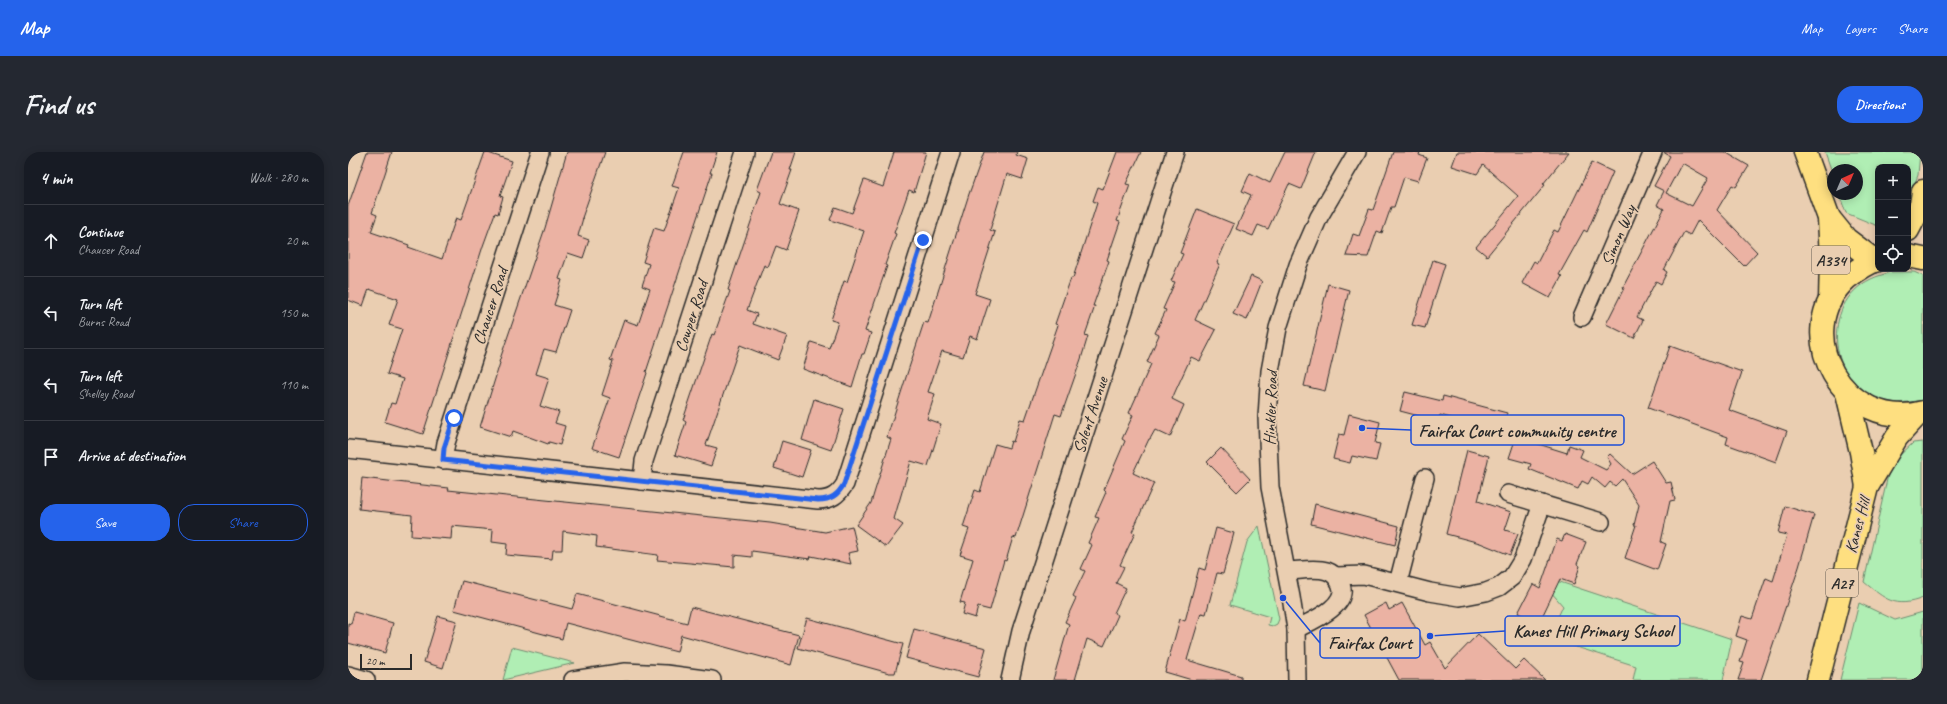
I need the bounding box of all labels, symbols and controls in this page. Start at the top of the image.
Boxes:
text: Map [20,16,50,40]
text: Map [1801,20,1823,37]
text: Layers [1845,20,1876,37]
text: Share [1898,20,1927,37]
button: Directions [1837,86,1923,123]
text: Find us [24,87,94,122]
north arrow [1827,164,1863,200]
map controls [1875,164,1911,272]
button: + [1875,164,1911,200]
text: 4 min [40,168,73,189]
text: Walk · 280 m [249,170,308,186]
street label: Simon Way [1596,200,1641,269]
button: − [1875,200,1911,236]
text: Continue [78,223,123,242]
icon: ahead [40,230,62,252]
route end [914,231,932,249]
text: 20 m [286,233,308,249]
button: locate [1875,236,1911,272]
text: Chaucer Road [78,242,139,258]
road number: A334 [1812,246,1850,274]
street label: Chaucer Road [468,263,514,347]
street label: Cowper Road [670,276,714,355]
text: Turn left [78,295,121,314]
icon: left [40,302,62,324]
text: 150 m [280,305,308,321]
text: Burns Road [78,314,129,330]
text: Turn left [78,367,121,386]
street label: Hinkler Road [1259,367,1282,446]
street label: Solent Avenue [1068,373,1113,456]
icon: left [40,374,62,396]
text: 110 m [280,377,308,393]
text: Shelley Road [78,386,133,402]
route start [445,409,463,427]
callout: Fairfax Court community centre [1411,415,1624,445]
text: Fairfax Court community centre [1418,420,1618,442]
icon: arrive [40,446,62,468]
text: Arrive at destination [78,447,185,466]
street label: Kanes Hill [1840,492,1876,555]
button: Save [40,504,170,541]
button: Share [178,504,308,541]
road number: A27 [1826,569,1858,597]
callout: Kanes Hill Primary School [1505,616,1680,646]
text: Kanes Hill Primary School [1513,620,1677,642]
callout: Fairfax Court [1320,628,1420,658]
text: Fairfax Court [1328,632,1414,654]
scale bar [360,652,412,671]
text: 20 m [366,654,385,668]

